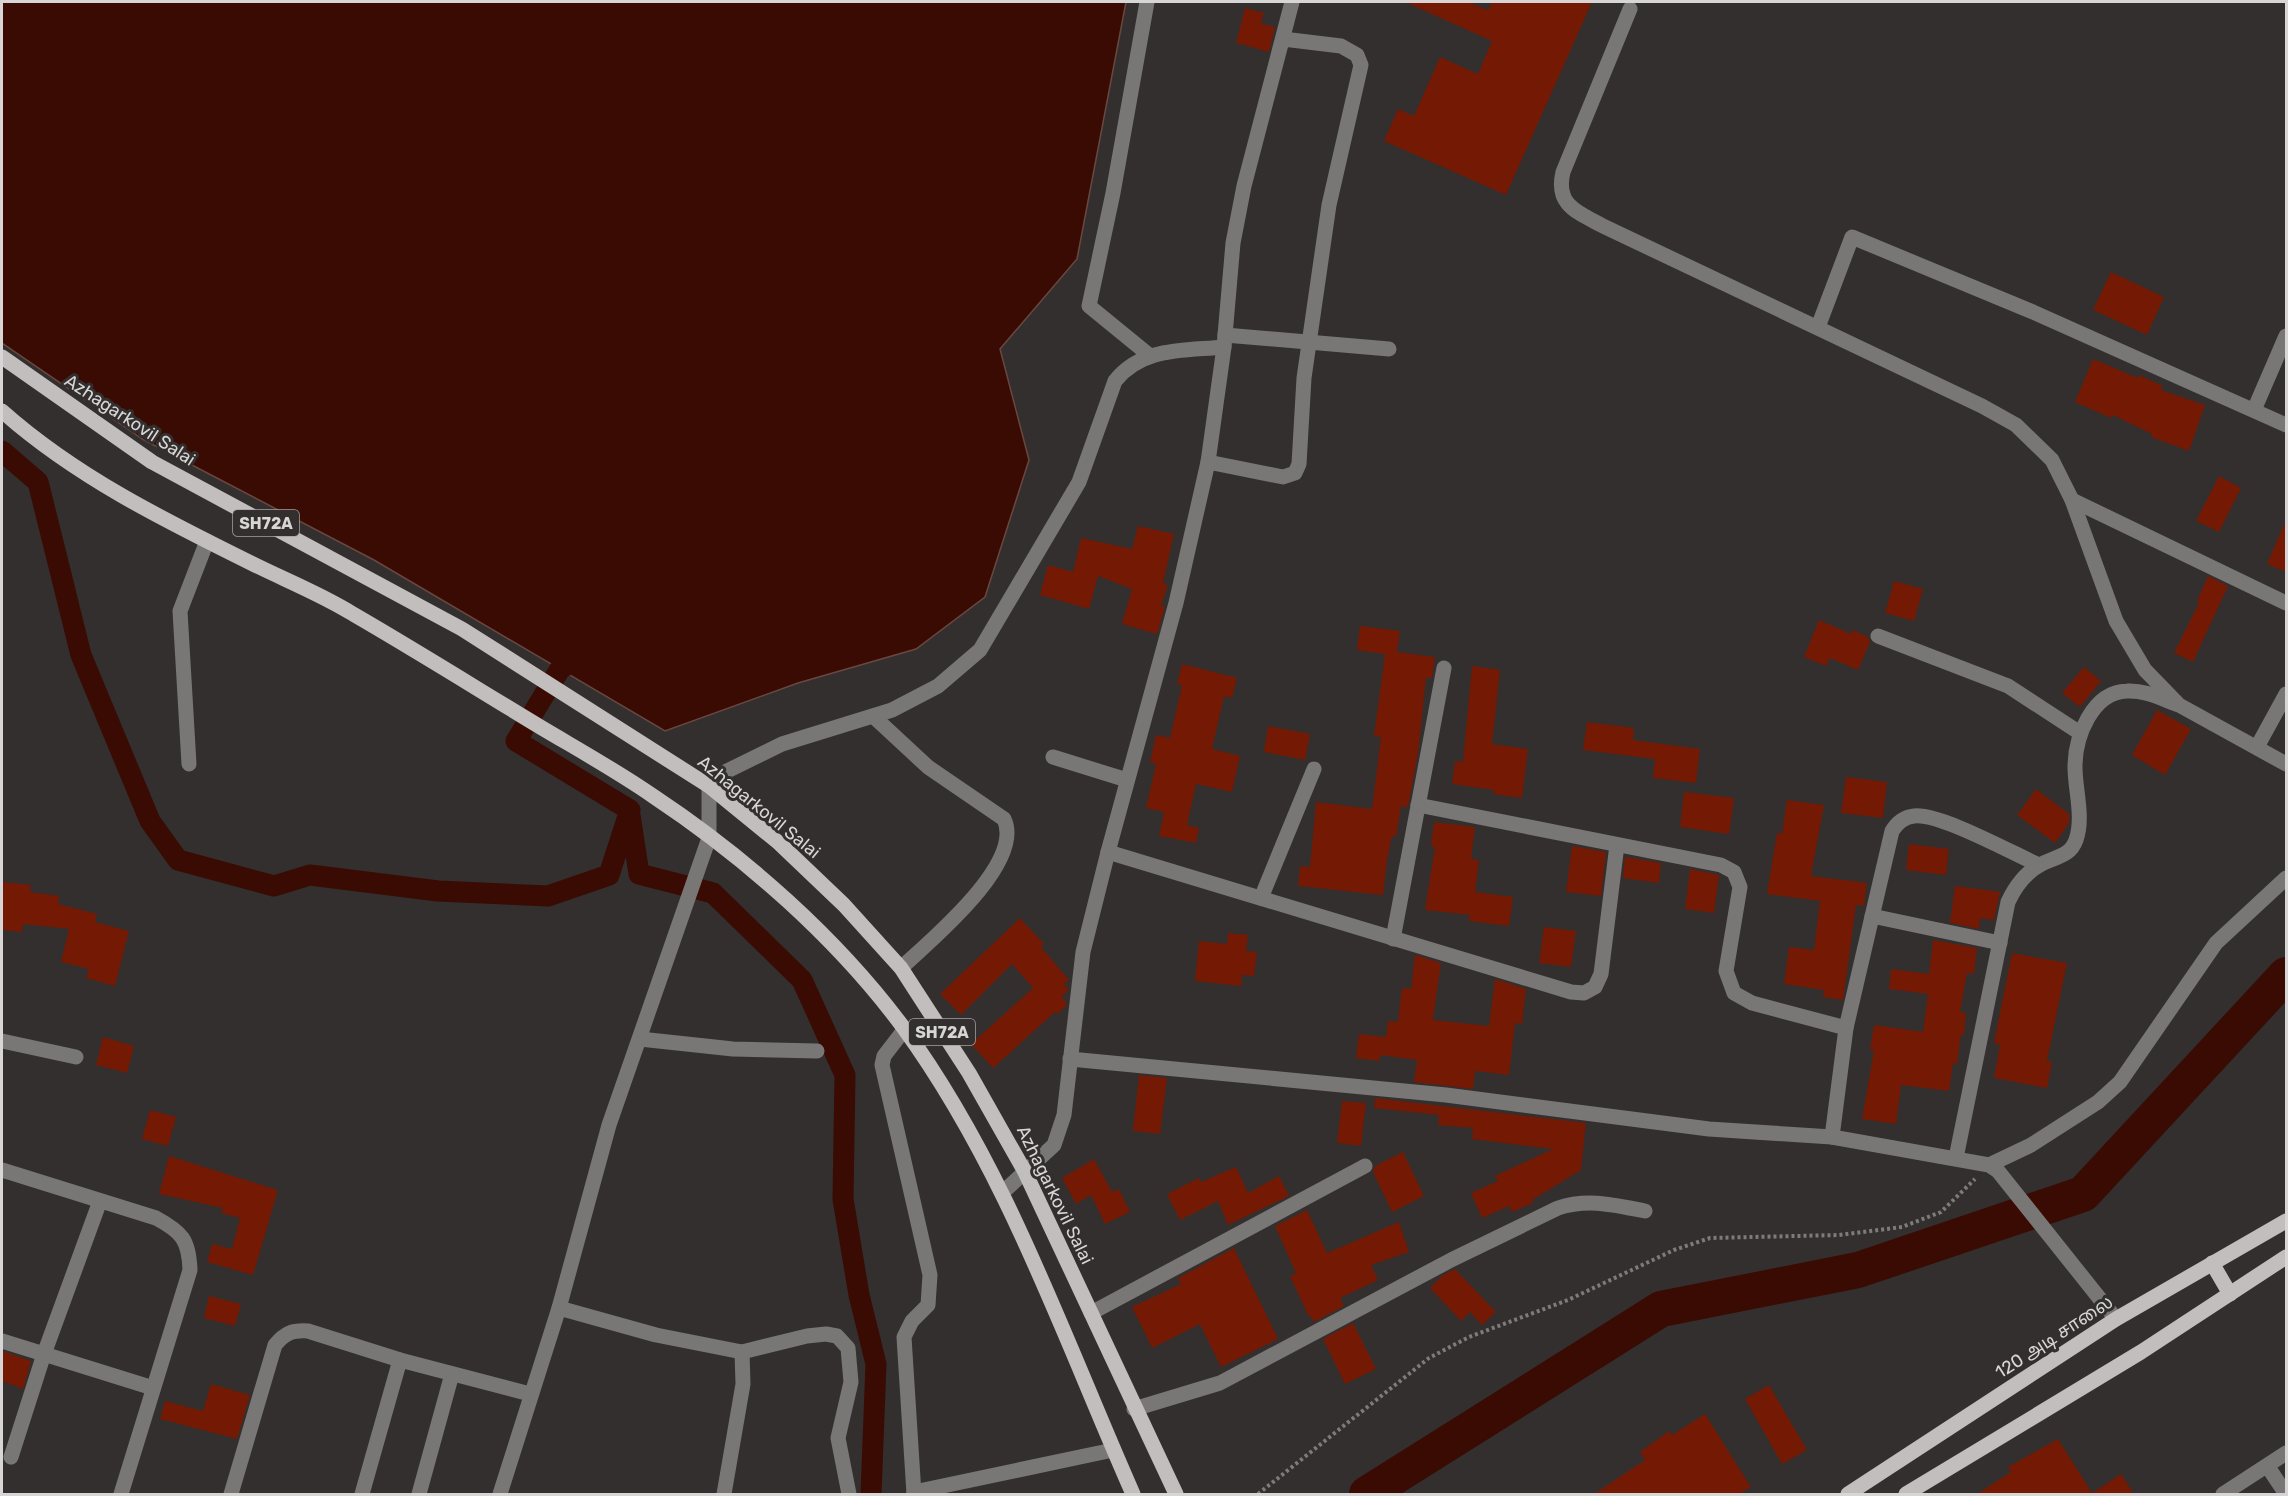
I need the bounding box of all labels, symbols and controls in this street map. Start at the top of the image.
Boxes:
street label: Azhagarkovil Salai [61,370,199,470]
road number: SH72A [233,510,299,536]
street label: Azhagarkovil Salai [693,751,825,863]
road number: SH72A [909,1019,975,1045]
street label: Azhagarkovil Salai [1012,1122,1098,1268]
street label: 120 அடி சாலை [1991,1291,2118,1384]

